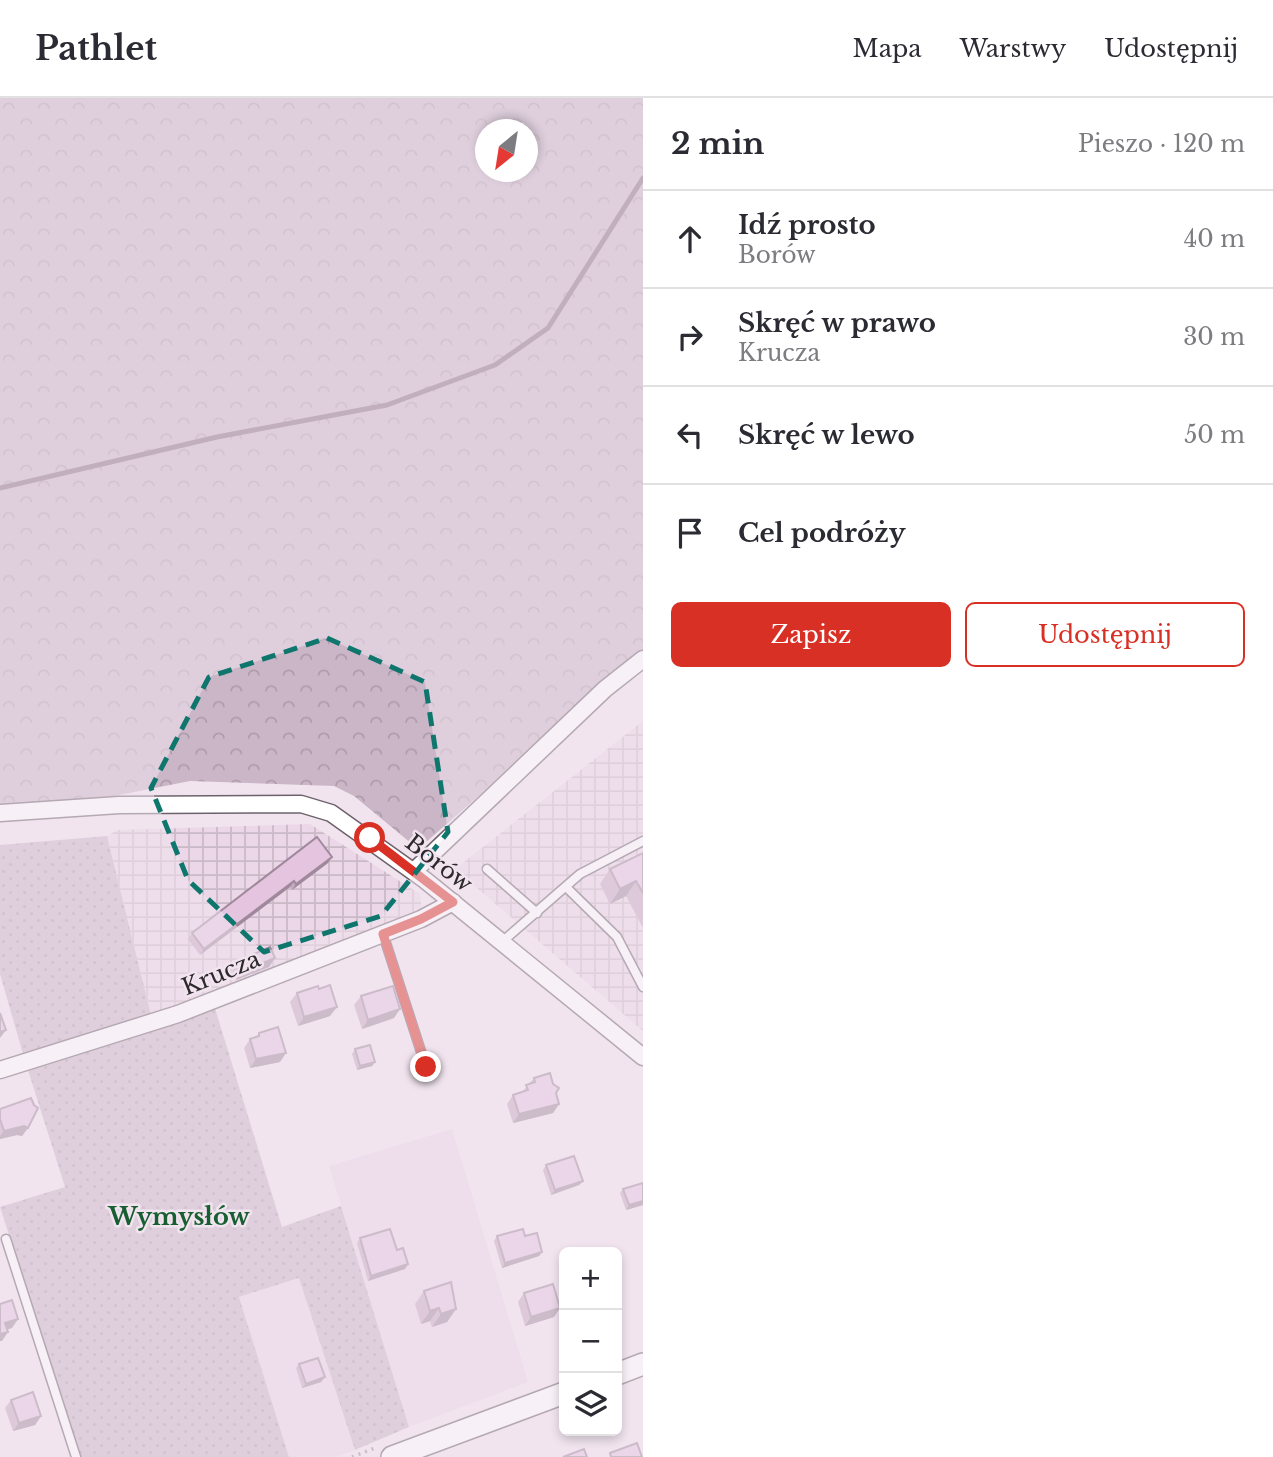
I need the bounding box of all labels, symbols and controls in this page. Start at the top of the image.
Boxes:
text: Pathlet [35,28,157,69]
text: Mapa [853,34,922,63]
text: Warstwy [960,34,1066,63]
text: Udostępnij [1104,34,1238,63]
north arrow [475,119,538,182]
text: 2 min [671,125,764,162]
text: Pieszo · 120 m [1078,130,1245,158]
text: Idź prosto [738,209,876,241]
icon: ahead [671,220,709,258]
text: 40 m [1184,225,1245,253]
text: Borów [738,241,816,269]
text: Skręć w prawo [738,307,936,339]
icon: right [671,318,709,356]
text: 30 m [1183,323,1245,351]
text: Krucza [738,339,820,367]
icon: left [671,416,709,454]
text: Skręć w lewo [738,419,915,451]
text: 50 m [1184,421,1245,449]
icon: arrive [671,514,709,552]
text: Cel podróży [738,517,906,549]
button: Zapisz [671,602,951,667]
button: Udostępnij [965,602,1245,667]
route start [354,822,385,853]
street label: Borów [400,828,478,898]
street label: Krucza [178,945,265,1001]
route end [410,1051,441,1082]
district label: Wymysłów [107,1202,250,1231]
map controls [559,1247,622,1436]
button: + [559,1247,622,1310]
button: − [559,1310,622,1373]
button: layers [559,1373,622,1436]

